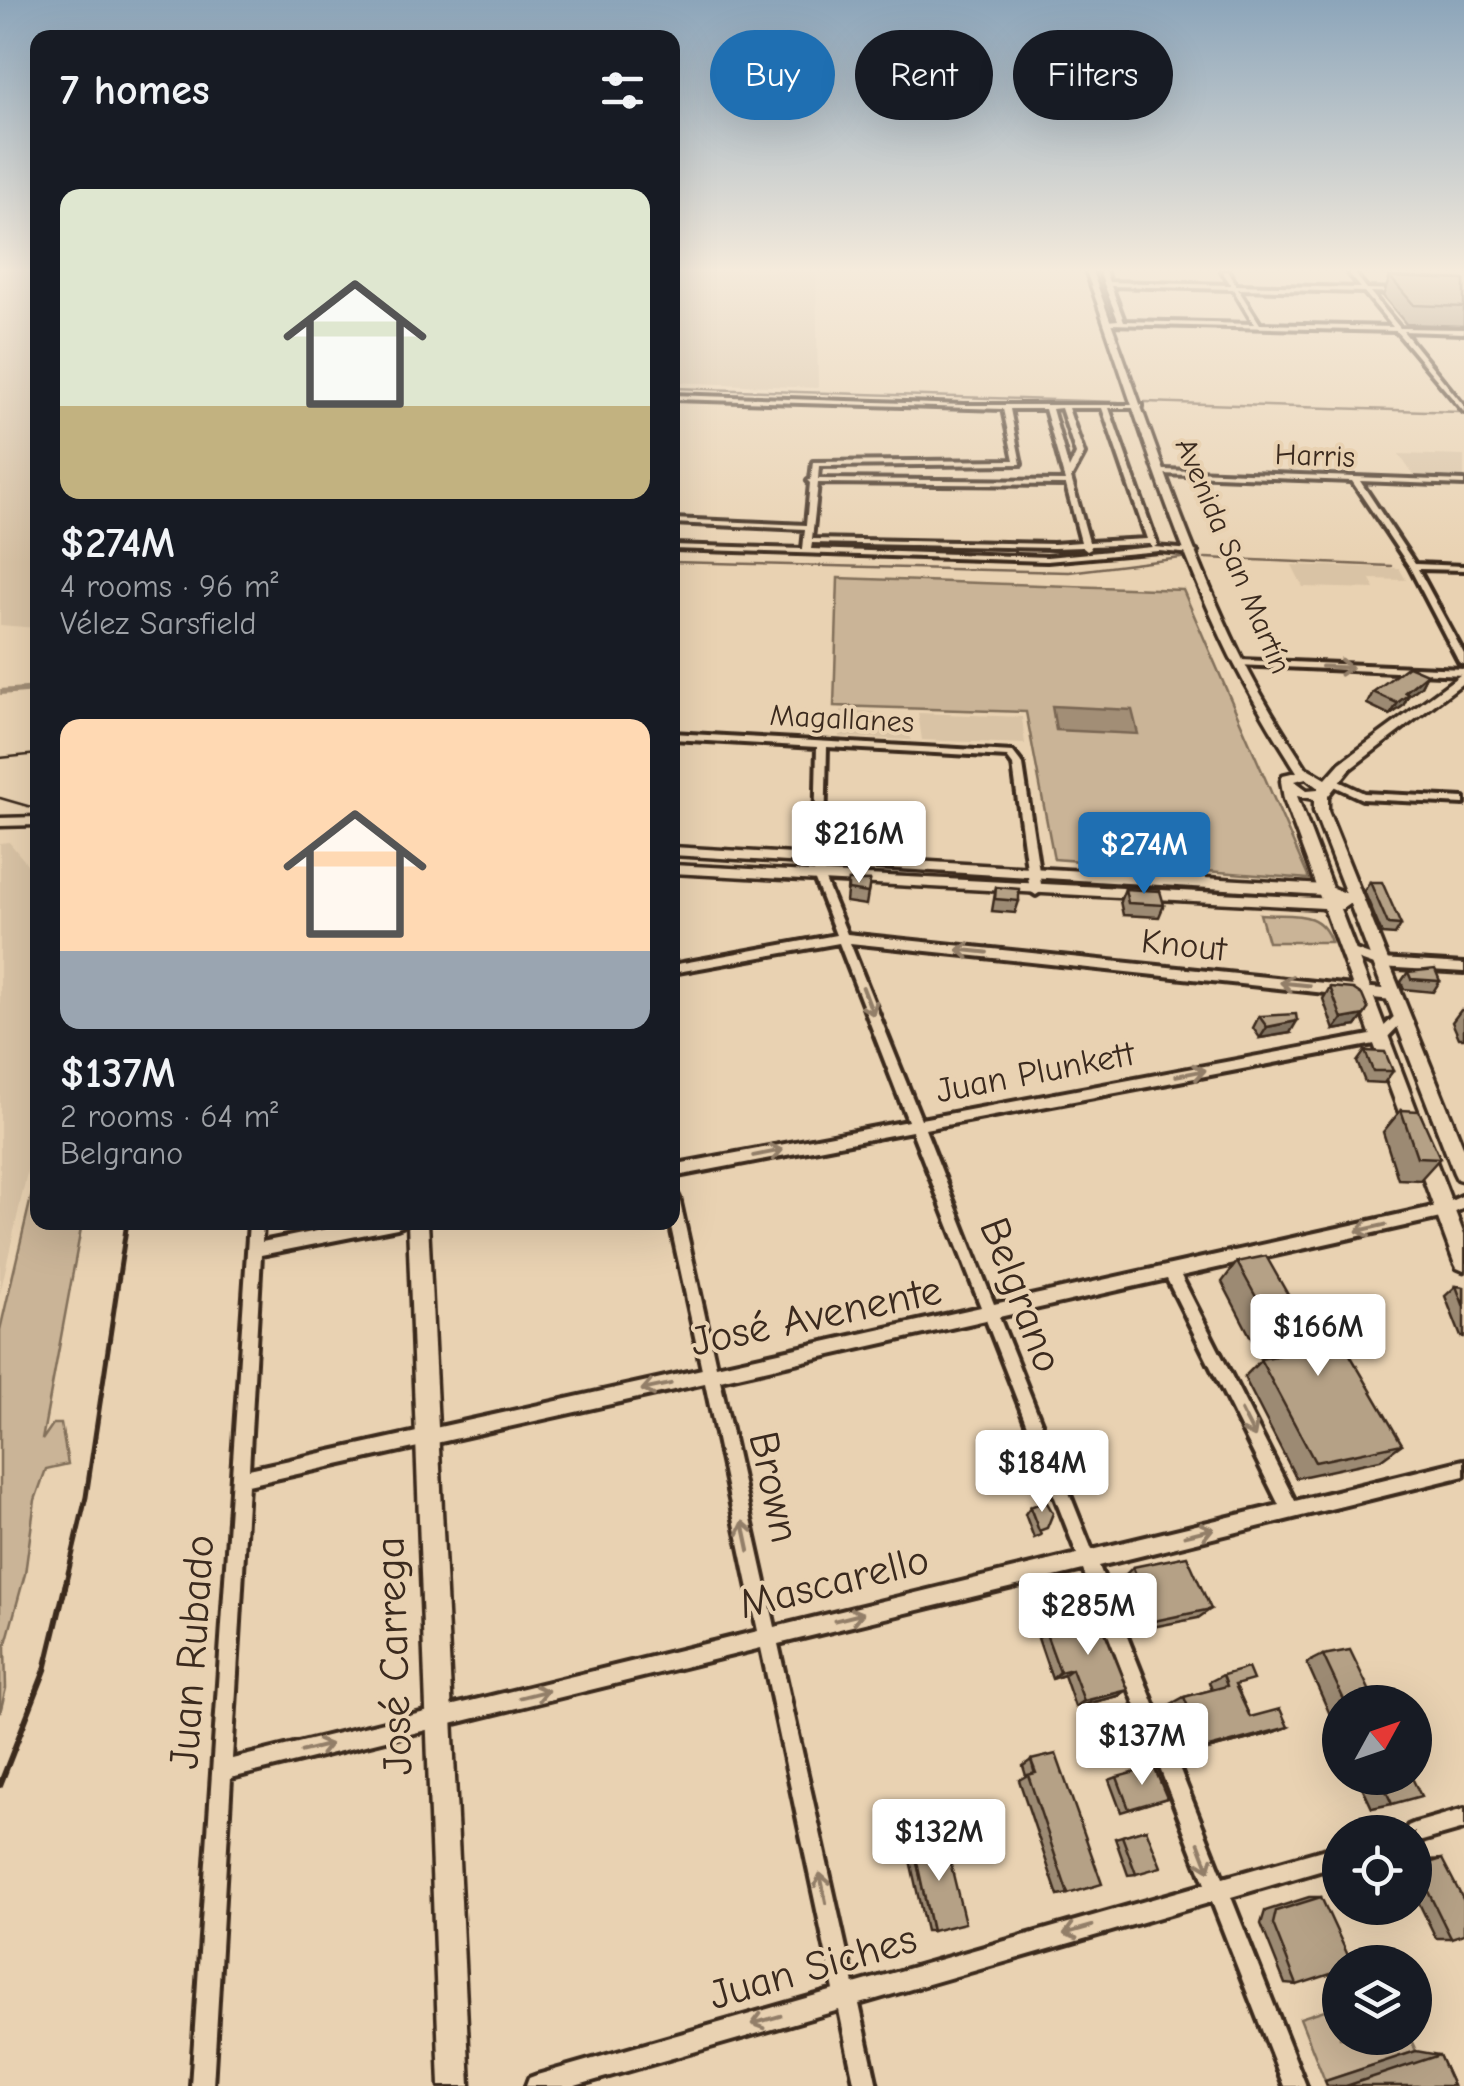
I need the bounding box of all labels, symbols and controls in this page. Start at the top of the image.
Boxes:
chip: Buy [710,30,835,120]
chip: Rent [855,30,993,120]
chip: Filters [1013,30,1173,120]
icon: filters [595,63,650,118]
text: 7 homes [60,66,210,115]
icon: home [265,254,445,434]
street label: Avenida San Martín [1168,433,1298,679]
street label: Harris [1274,437,1356,475]
text: $274M [60,519,175,568]
text: 4 rooms · 96 m² [60,568,278,605]
text: Vélez Sarsfield [60,605,256,642]
one-way arrow [1321,657,1353,676]
street label: Magallanes [769,698,915,740]
icon: home [265,784,445,964]
pin: $216M [789,801,929,886]
pin: $274M [1074,812,1214,897]
text: $216M [814,815,904,852]
text: $274M [1100,826,1188,863]
street label: Knout [1139,920,1230,970]
one-way arrow [956,942,989,961]
one-way arrow [1280,975,1312,994]
one-way arrow [861,985,879,1016]
street label: Juan Plunkett [932,1032,1139,1111]
text: $137M [60,1049,175,1098]
one-way arrow [1174,1063,1207,1082]
text: 2 rooms · 64 m² [60,1098,278,1135]
text: Belgrano [60,1135,183,1172]
one-way arrow [752,1142,784,1161]
street label: Belgrano [969,1211,1073,1379]
one-way arrow [1356,1220,1388,1238]
street label: José Avenente [686,1266,946,1366]
pin: $166M [1248,1294,1388,1379]
text: $166M [1272,1308,1364,1345]
one-way arrow [641,1379,673,1397]
one-way arrow [1239,1408,1258,1438]
street label: Brown [738,1427,810,1547]
pin: $184M [972,1430,1112,1515]
text: $184M [997,1444,1087,1481]
one-way arrow [736,1521,755,1553]
one-way arrow [1182,1522,1214,1540]
street label: Juan Rubado [159,1533,225,1771]
street label: Mascarello [734,1535,934,1629]
street label: José Carrega [365,1536,423,1776]
pin: $285M [1018,1573,1158,1658]
text: $285M [1041,1587,1135,1624]
one-way arrow [833,1607,865,1625]
one-way arrow [517,1684,549,1702]
north arrow [1322,1685,1432,1795]
map controls [1322,1685,1432,2055]
pin: $137M [1072,1703,1212,1788]
text: $137M [1098,1717,1186,1754]
one-way arrow [300,1737,331,1756]
pin: $132M [869,1799,1009,1884]
text: $132M [894,1813,984,1850]
button: locate [1322,1815,1432,1925]
one-way arrow [1197,1842,1215,1872]
one-way arrow [813,1873,831,1905]
street label: Juan Siches [704,1914,922,2020]
one-way arrow [1063,1922,1094,1940]
button: layers [1322,1945,1432,2055]
one-way arrow [751,2012,782,2030]

